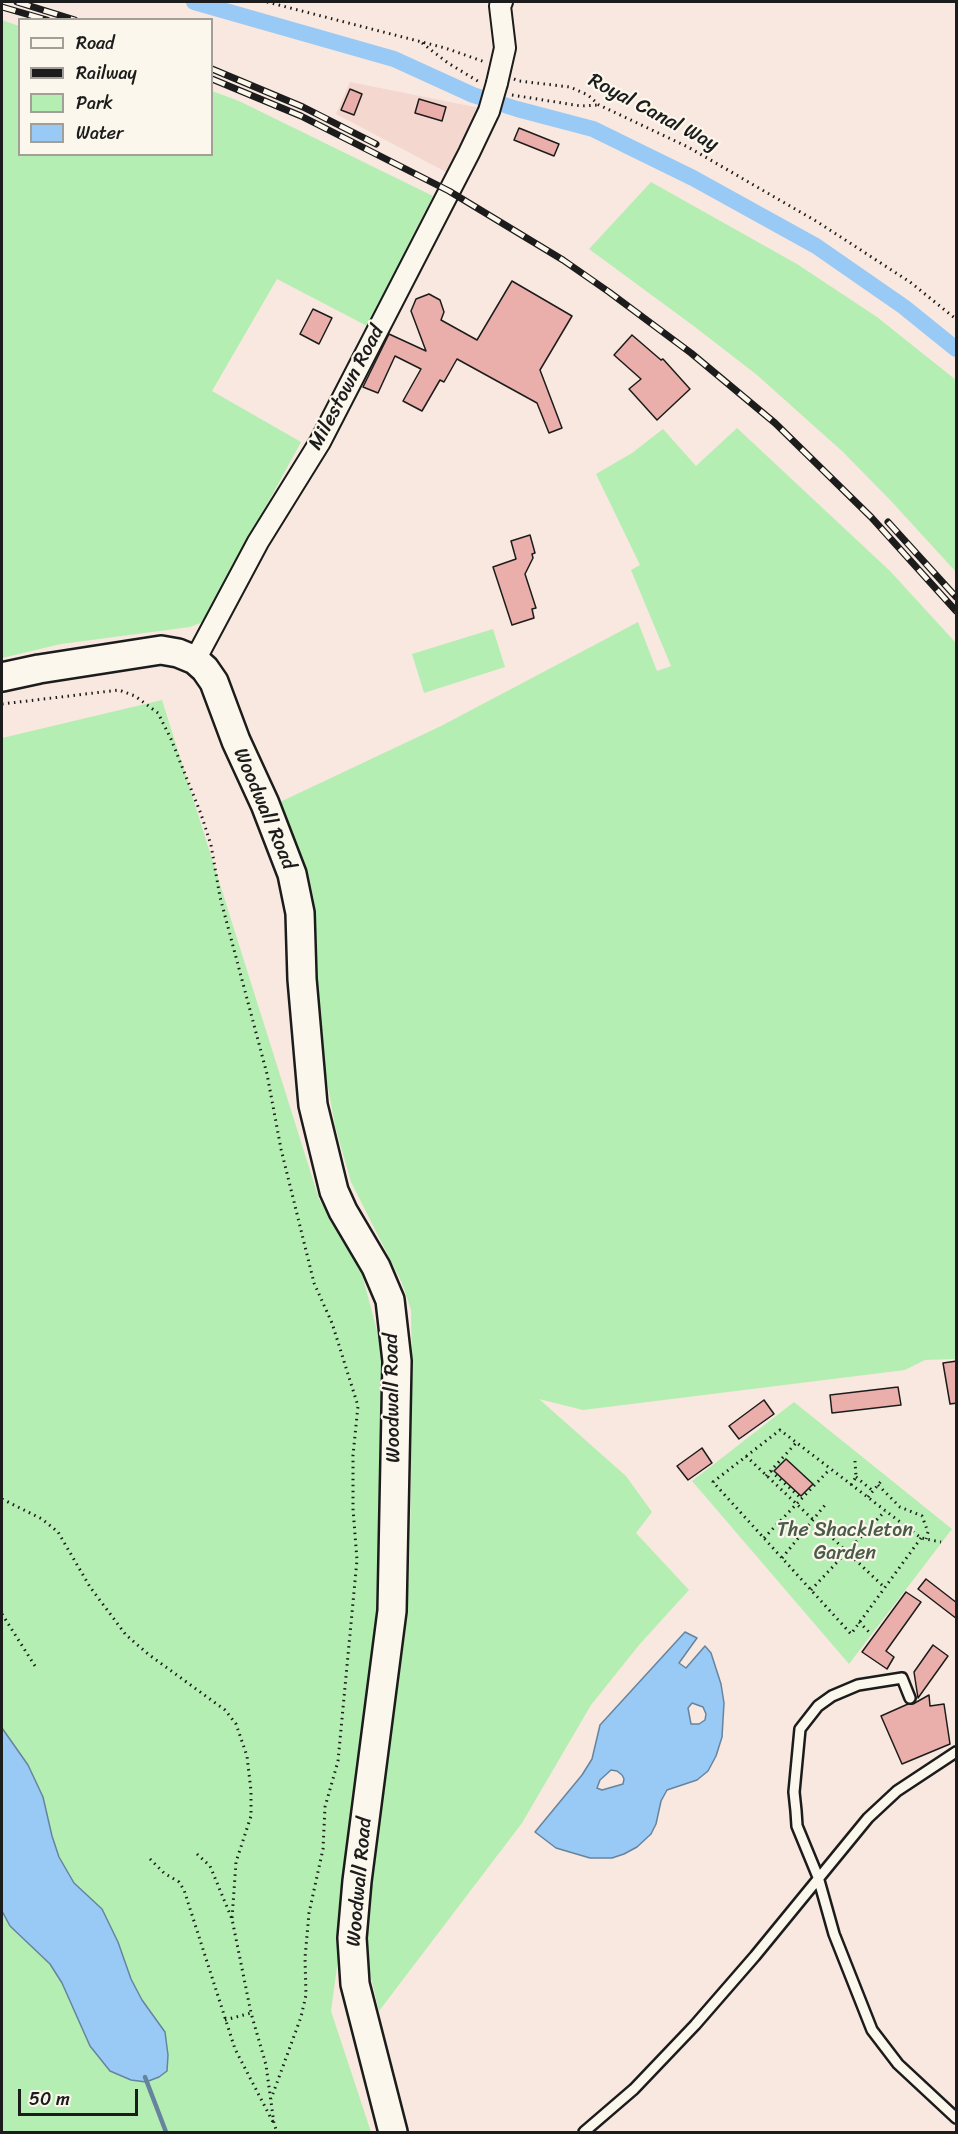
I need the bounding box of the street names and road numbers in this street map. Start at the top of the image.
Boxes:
street label: Royal Canal Way [584,69,722,157]
street label: Milestown Road [304,322,390,454]
street label: Woodwall Road [228,745,300,873]
street label: Woodwall Road [380,1333,406,1463]
street label: Woodwall Road [342,1816,378,1948]

